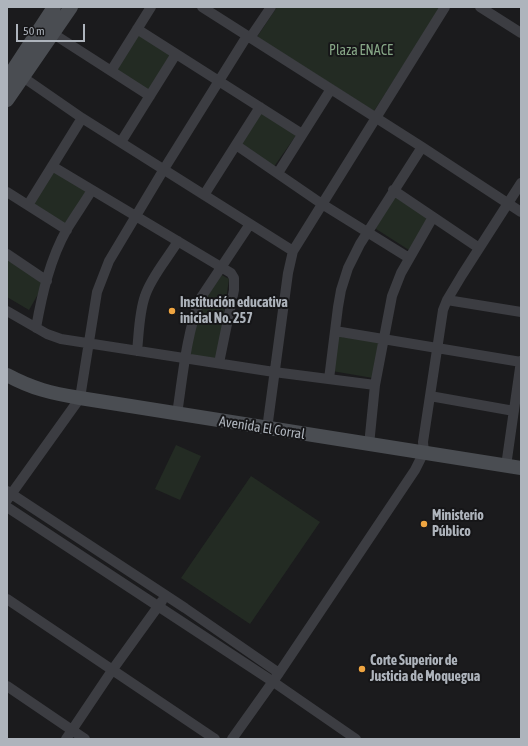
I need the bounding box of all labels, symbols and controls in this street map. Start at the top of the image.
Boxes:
scale bar [18,16,87,42]
text: 50 m [23,24,45,38]
park label: Plaza ENACE [329,43,393,59]
place label: Institución educativa inicial No. 257 [180,295,288,328]
marker: Institución educativa inicial No. 257 [167,306,177,316]
street label: Avenida El Corral [218,413,306,443]
place label: Ministerio Público [432,508,484,540]
marker: Ministerio Público [419,519,429,529]
place label: Corte Superior de Justicia de Moquegua [370,653,480,686]
marker: Corte Superior de Justicia de Moquegua [357,664,367,674]

